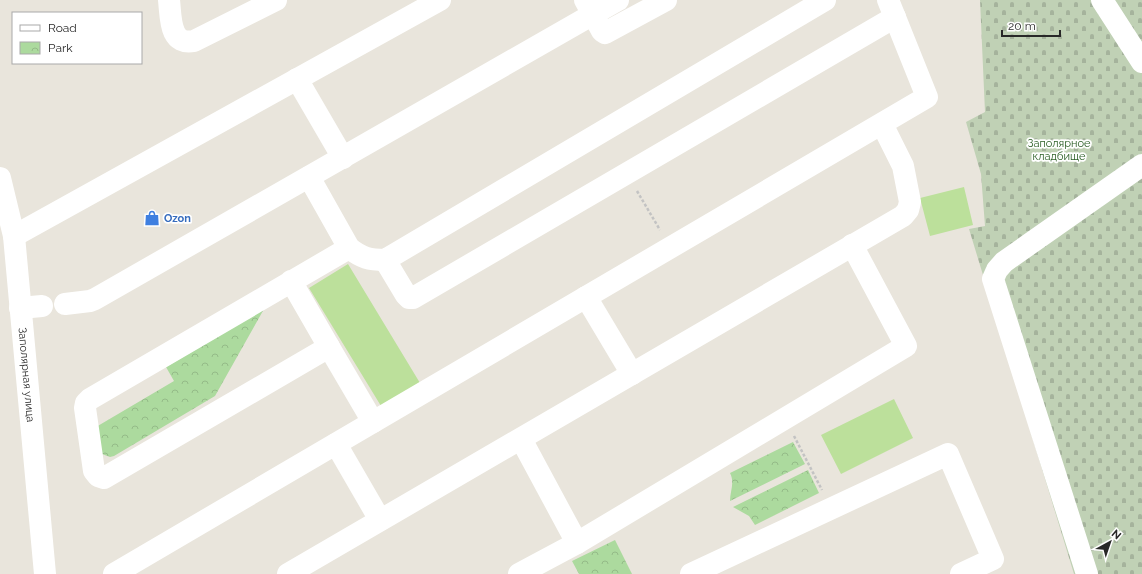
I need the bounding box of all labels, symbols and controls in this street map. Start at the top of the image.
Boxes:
legend [12,12,142,64]
scale bar [1002,12,1060,38]
text: 20 m [1008,19,1036,33]
text: Road [48,21,77,35]
text: Park [48,41,73,55]
park label: Заполярное кладбище [1028,137,1091,163]
shop icon: Ozon [143,209,161,227]
place label: Ozon [164,212,191,225]
street label: Заполярная улица [16,327,38,423]
north arrow [1090,522,1130,562]
text: N [1109,527,1124,542]

